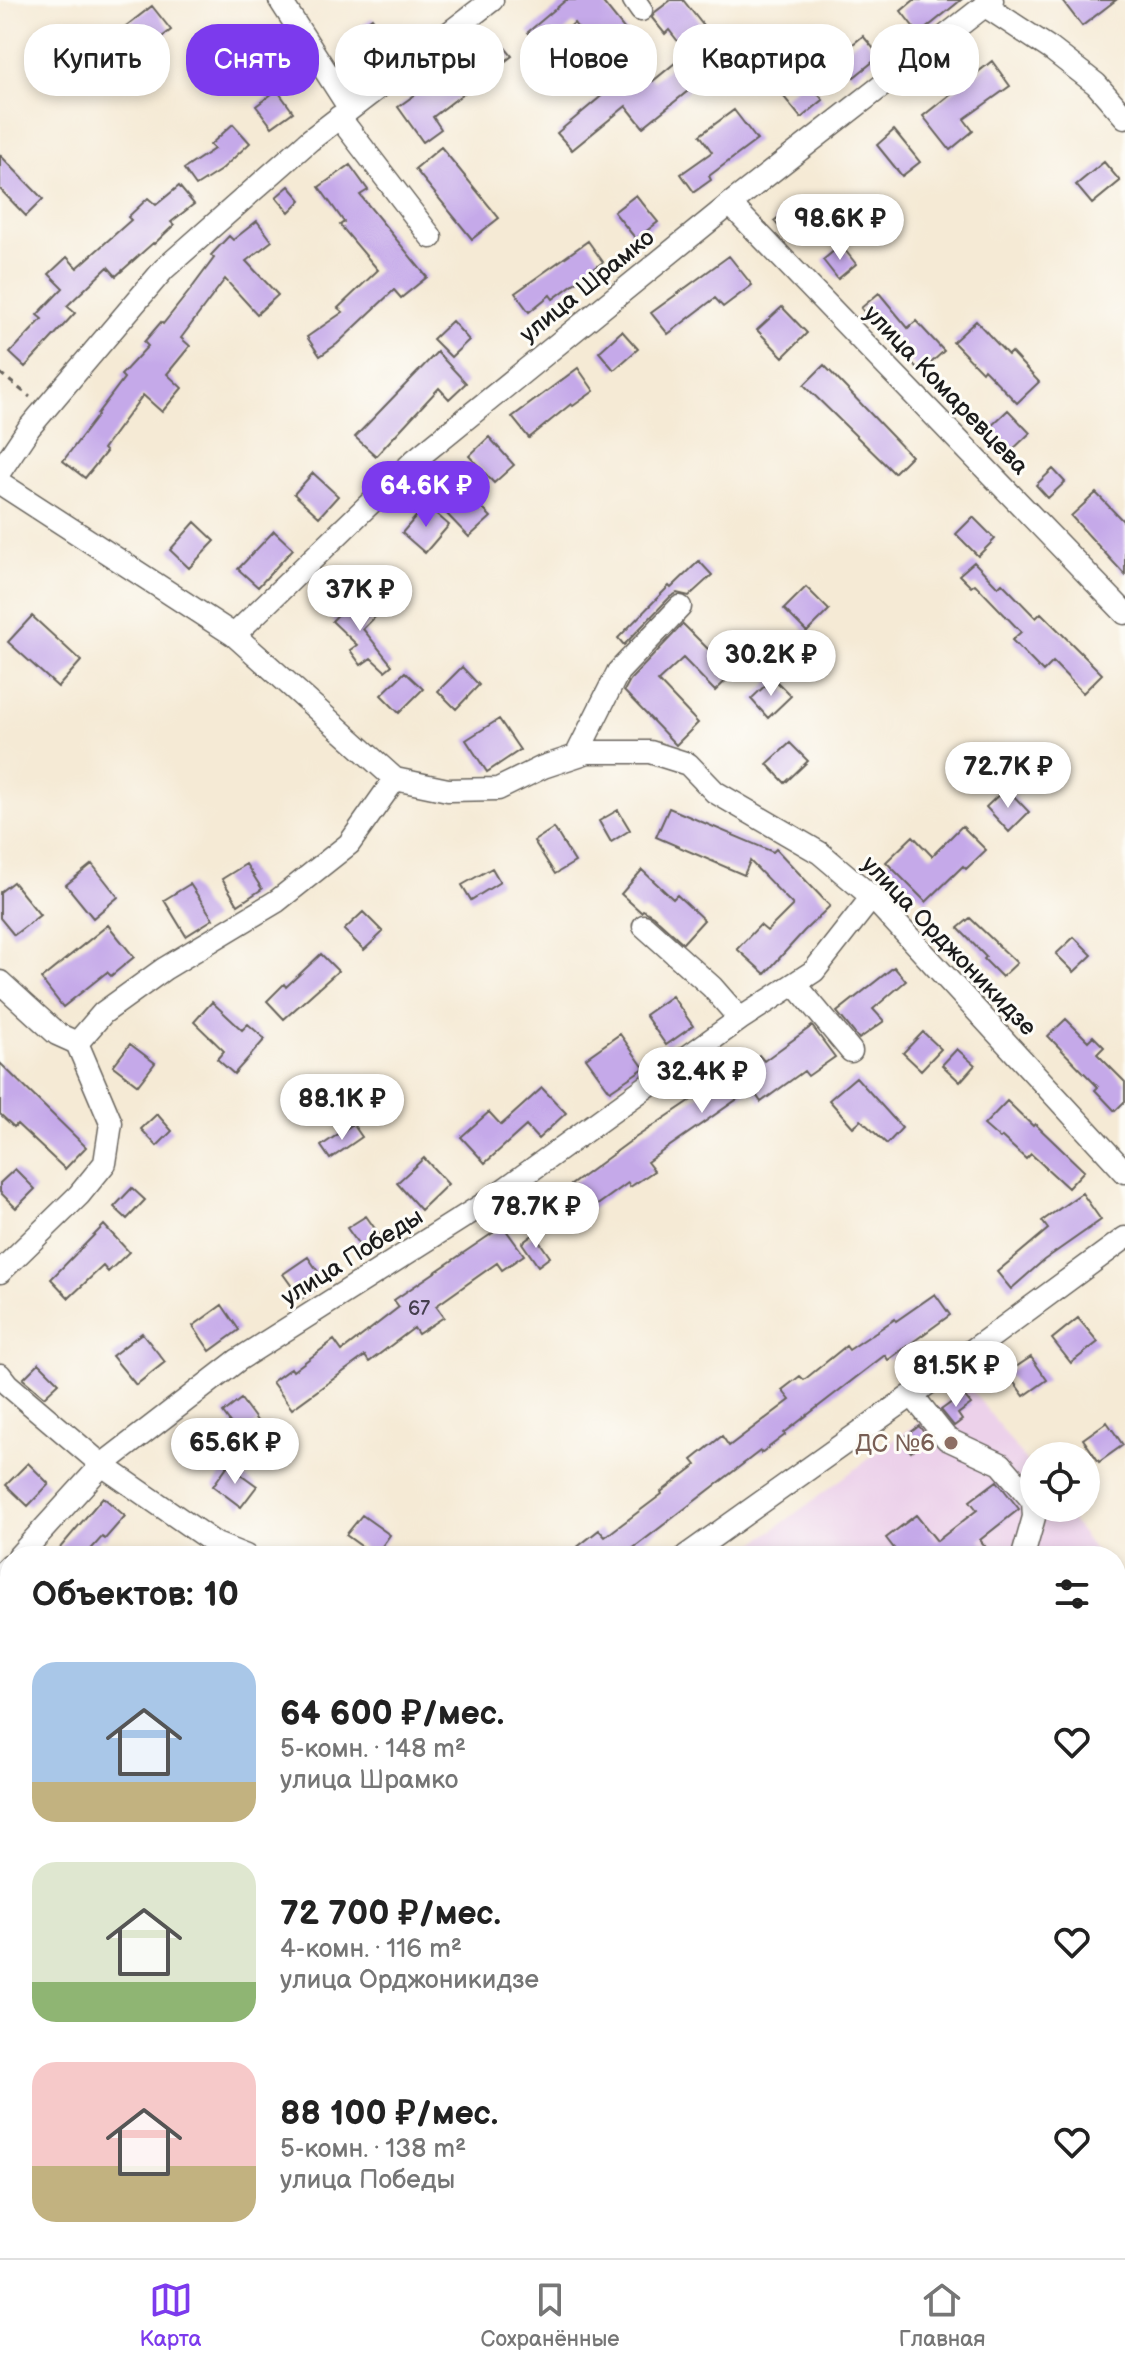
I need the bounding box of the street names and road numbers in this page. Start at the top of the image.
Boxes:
street label: улица Шрамко [514,223,660,349]
street label: улица Комаревцева [858,299,1034,481]
street label: улица Орджоникидзе [856,850,1042,1042]
street label: улица Победы [276,1202,428,1312]

